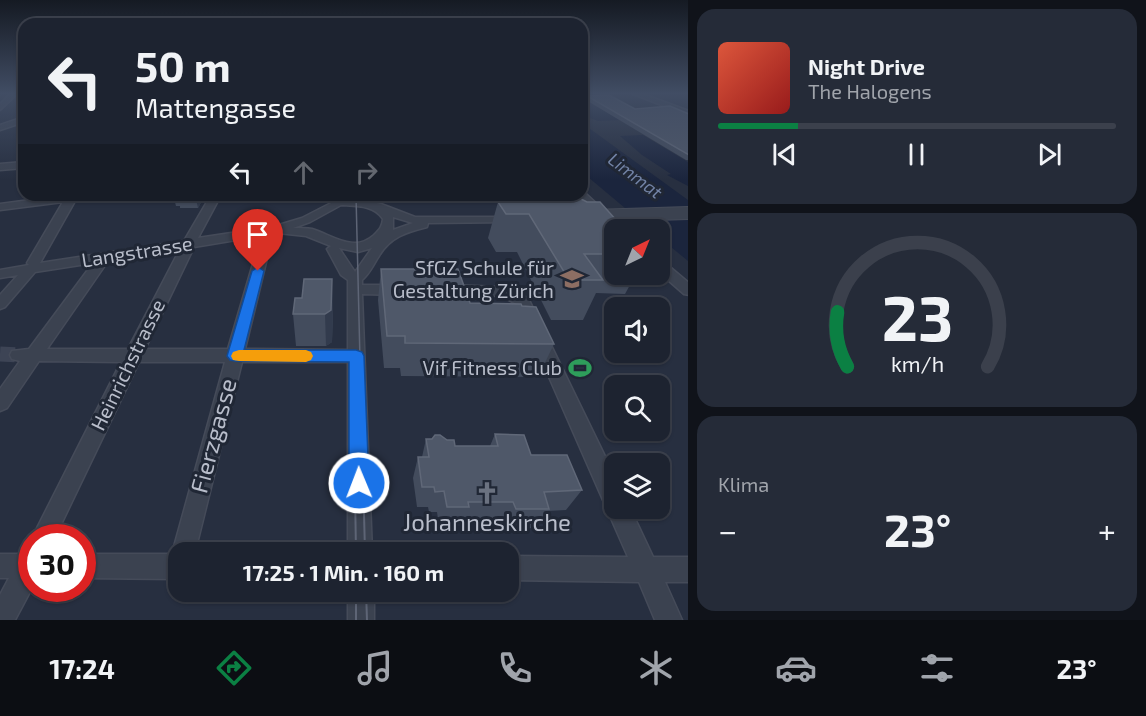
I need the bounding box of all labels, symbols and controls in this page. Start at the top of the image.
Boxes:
text: 50 m [135,40,231,90]
icon: left [36,42,114,120]
text: Night Drive [808,53,925,79]
text: The Halogens [808,79,932,103]
text: Mattengasse [135,91,296,123]
icon: previous [768,138,801,171]
icon: pause [900,138,933,171]
icon: next [1033,138,1066,171]
water label: Limmat [604,148,667,203]
icon: left [224,156,257,189]
icon: ahead [287,156,320,189]
icon: right [350,156,383,189]
pin [232,209,283,271]
icon: arrive [241,218,274,251]
north arrow [604,219,670,285]
map controls [604,219,670,519]
street label: Langstrasse [80,230,194,272]
place label: SfGZ Schule für Gestaltung Zürich [393,255,554,302]
school or university icon: SfGZ Schule für Gestaltung Zürich [559,266,585,292]
text: 23 [881,279,953,354]
street label: Heinrichstrasse [85,295,169,434]
button: sound [604,297,670,363]
text: km/h [890,351,944,376]
place label: Vif Fitness Club [423,355,562,379]
sports icon: Vif Fitness Club [567,355,593,381]
street label: Fierzgasse [183,375,242,496]
button: search [604,375,670,441]
position arrow [327,451,391,515]
button: layers [604,453,670,519]
text: Klima [718,472,769,496]
church icon: Johanneskirche [474,480,500,506]
text: 23° [884,502,951,556]
place label: Johanneskirche [403,507,571,536]
text: − [718,510,737,550]
text: + [1098,510,1116,550]
speed limit sign: 30 [18,524,96,602]
text: 17:25 · 1 Min. · 160 m [243,559,444,585]
icon: directions [213,647,255,689]
icon: music [354,647,396,689]
icon: phone [494,647,536,689]
icon: climate [635,647,677,689]
icon: car [775,647,817,689]
icon: filters [916,647,958,689]
text: 17:24 [49,652,115,684]
text: 23° [1056,652,1097,684]

